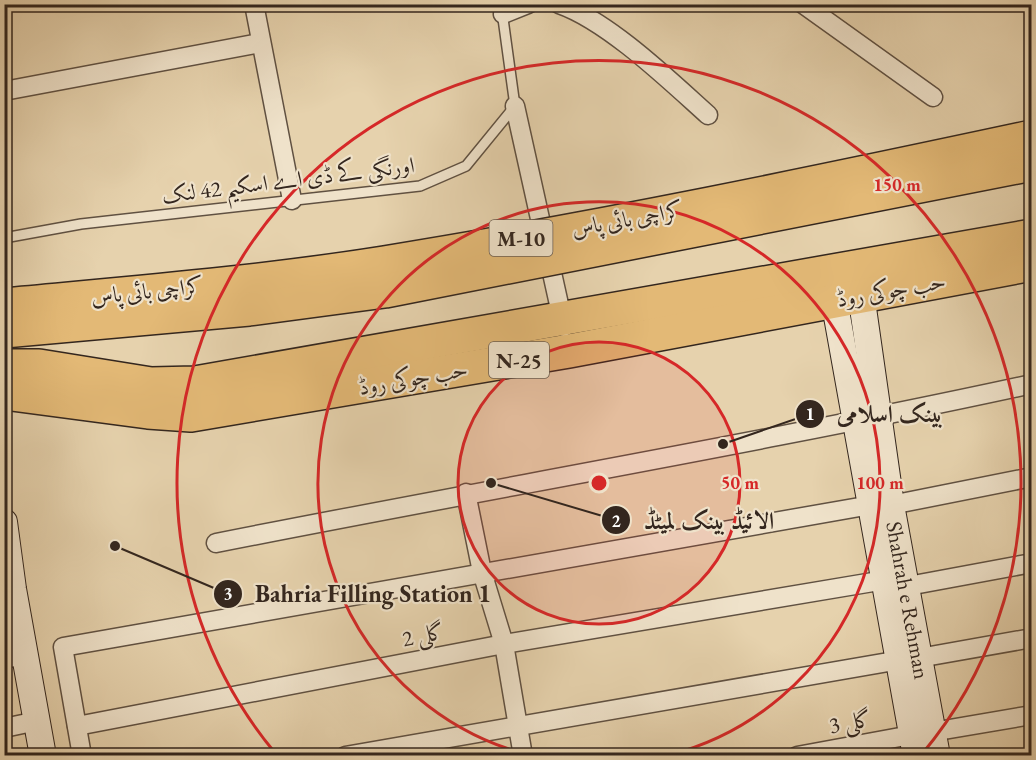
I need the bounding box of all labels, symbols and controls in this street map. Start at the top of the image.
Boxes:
street label: اورنگی کے ڈی اے اسکیم 42 لنک [160,148,417,217]
text: 150 m [873,173,921,196]
street label: کراچی بائی پاس [569,195,685,245]
road number: M-10 [490,220,552,256]
street label: حب چوکی روڈ [834,266,948,314]
street label: کراچی بائی پاس [90,271,205,313]
road number: N-25 [489,342,549,378]
street label: حب چوکی روڈ [356,354,470,402]
callout: بینک اسلامی [795,393,955,435]
text: بینک اسلامی [836,398,943,429]
text: 1 [805,402,815,425]
text: 50 m [721,471,759,494]
text: 100 m [856,471,904,494]
centre of rings [589,473,609,493]
callout: الائیڈ بینک لمیٹڈ [601,499,786,541]
text: الائیڈ بینک لمیٹڈ [644,505,774,536]
text: 2 [611,509,621,532]
street label: Shahrah e Rehman [880,519,937,682]
callout: Bahria Filling Station 1 [213,573,503,615]
text: Bahria Filling Station 1 [255,578,491,610]
text: 3 [223,582,233,605]
street label: گلی 2 [399,617,447,655]
street label: گلی 3 [827,704,874,742]

